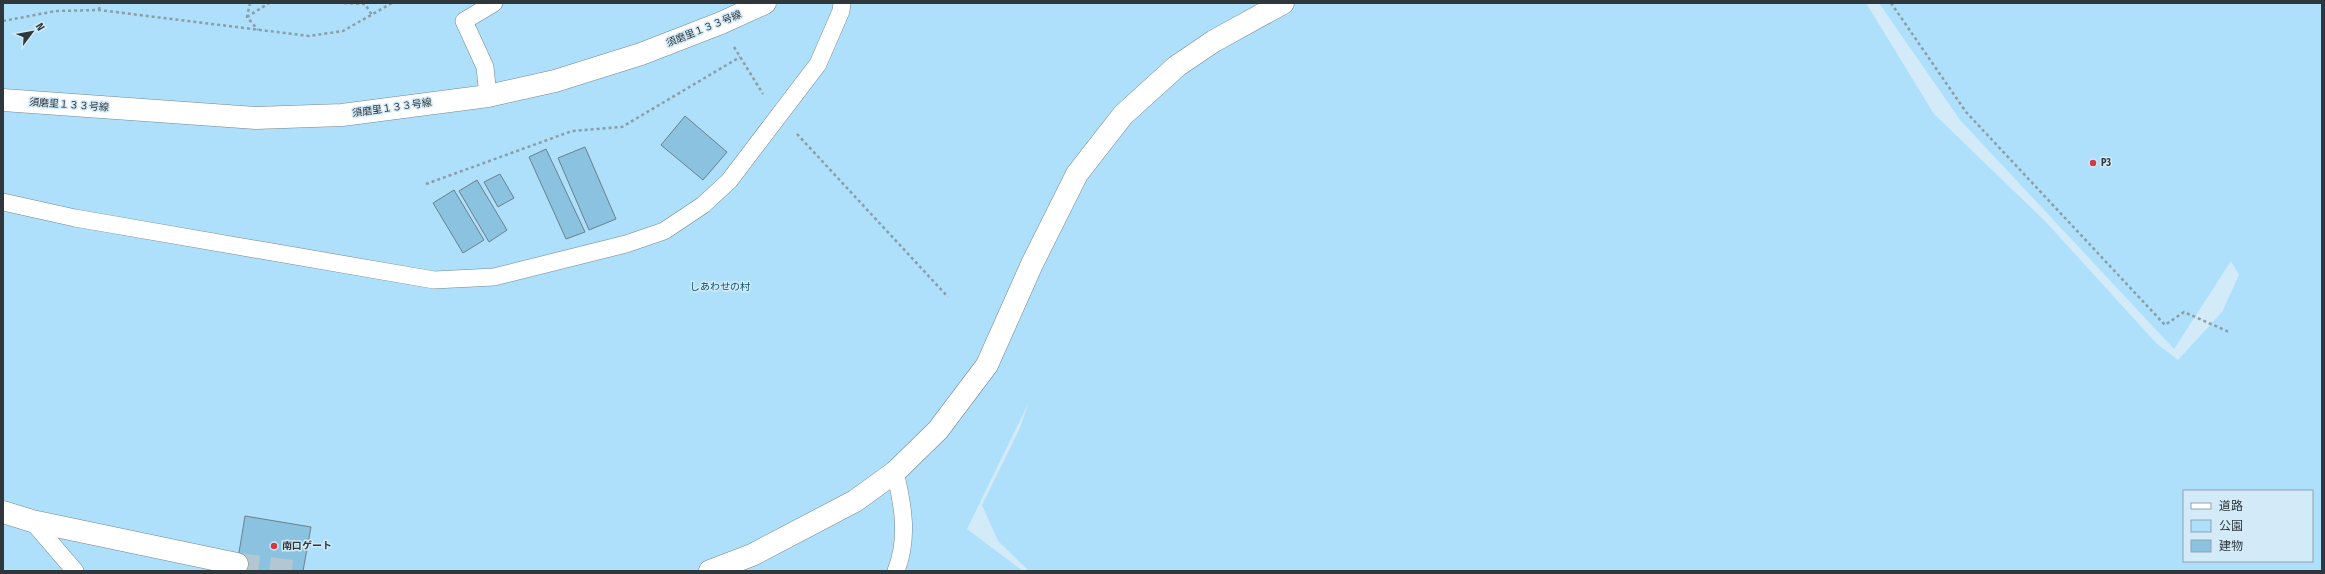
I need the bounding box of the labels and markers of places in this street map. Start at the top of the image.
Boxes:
place label: P3 [2101,157,2111,169]
marker: P3 [2088,158,2098,168]
place label: 南口ゲート [282,540,332,552]
marker: 南口ゲート [269,541,279,551]

